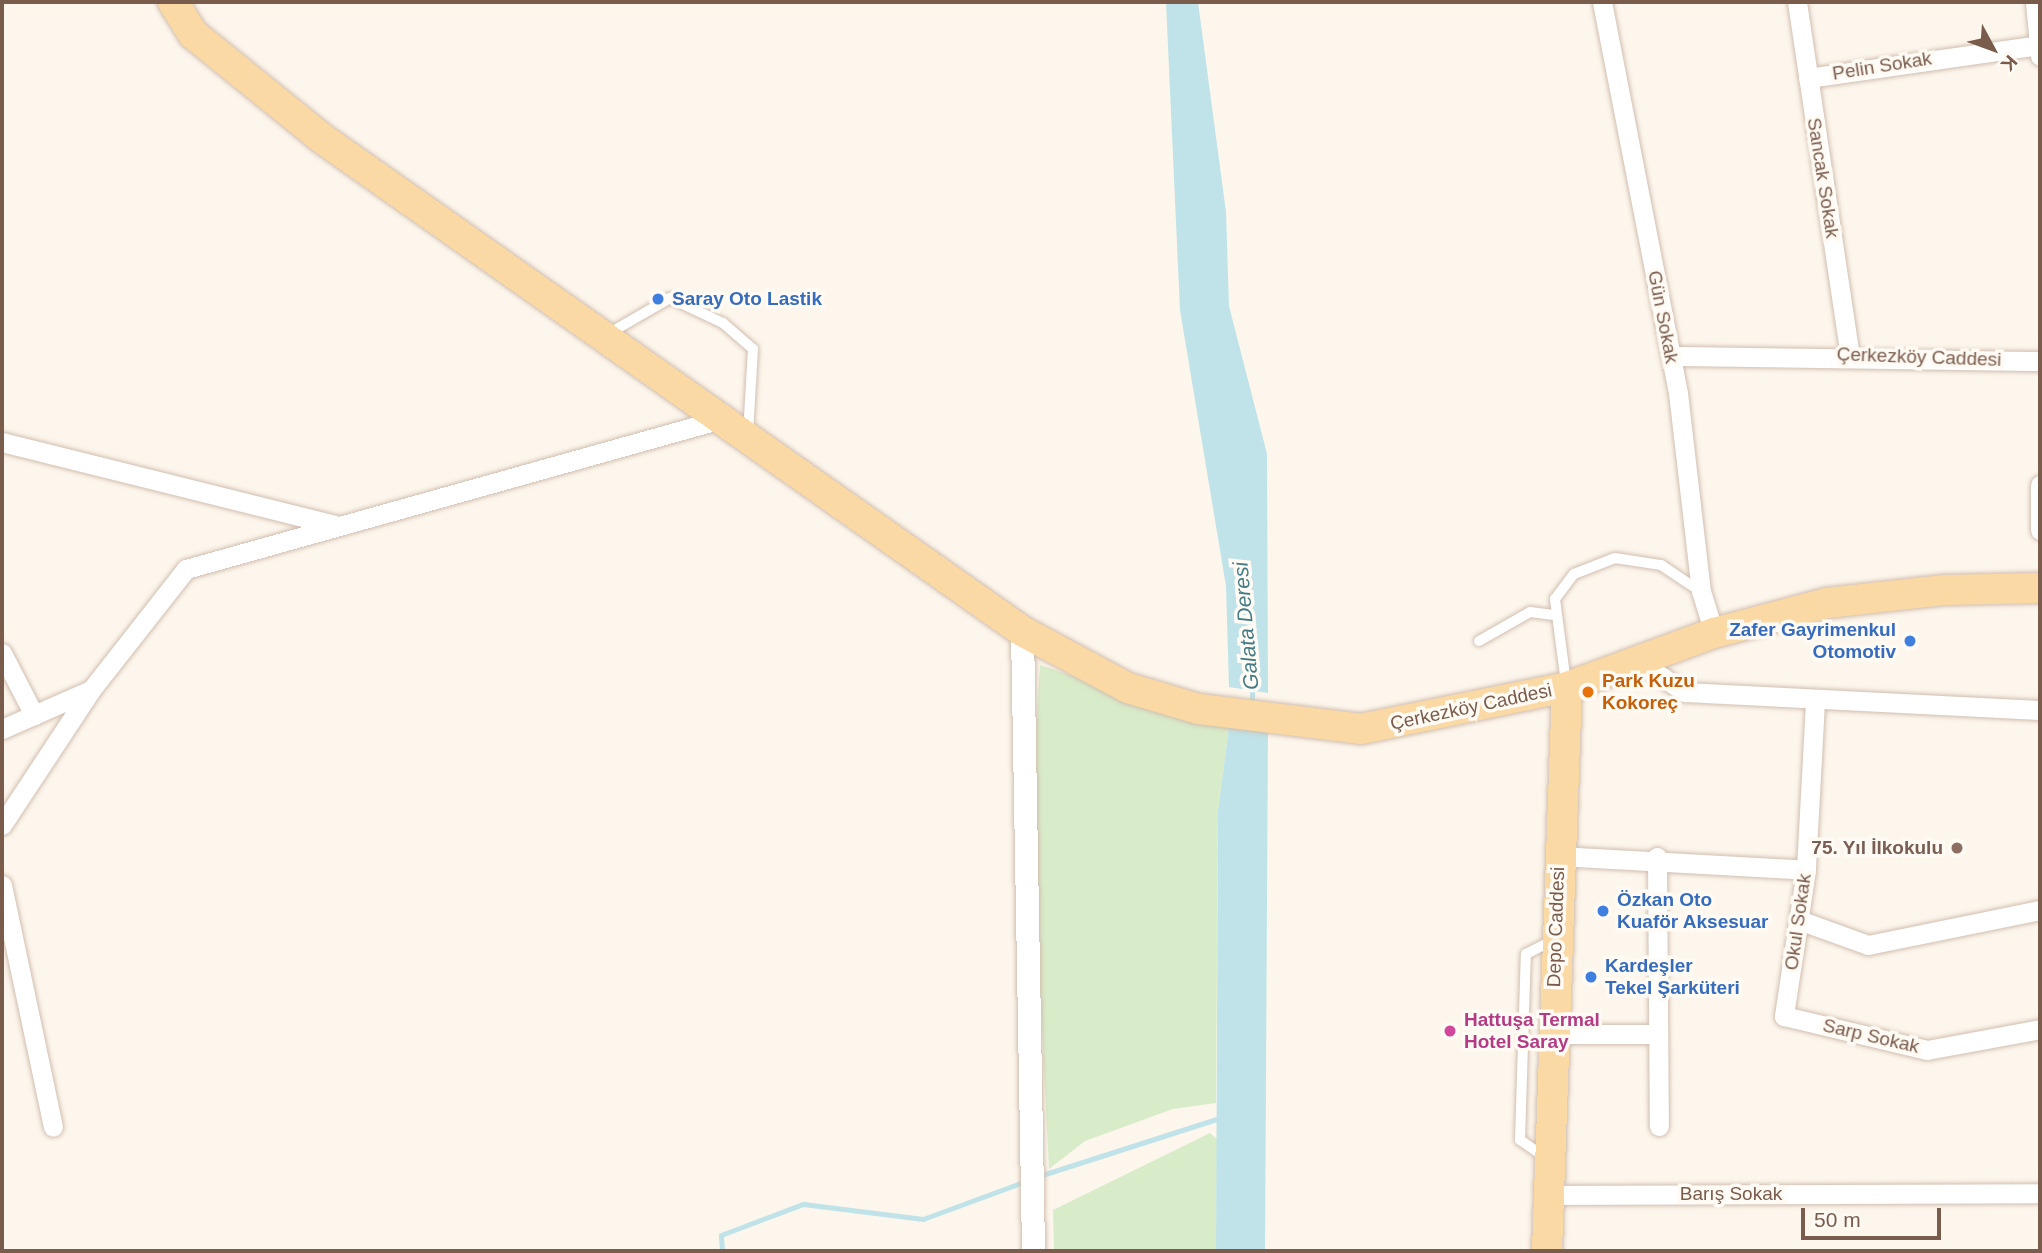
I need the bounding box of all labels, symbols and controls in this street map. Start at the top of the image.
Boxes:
north arrow [1958,14,2028,84]
street label: Pelin Sokak [1831,47,1933,85]
text: K [1997,51,2022,75]
street label: Sancak Sokak [1802,116,1844,240]
street label: Gün Sokak [1643,269,1683,365]
place label: Saray Oto Lastik [672,288,822,310]
marker: Saray Oto Lastik [650,291,666,307]
street label: Çerkezköy Caddesi [1836,343,2002,371]
water label: Galata Deresi [1228,561,1264,691]
place label: Zafer Gayrimenkul Otomotiv [1729,619,1896,663]
marker: Zafer Gayrimenkul Otomotiv [1902,633,1918,649]
place label: Park Kuzu Kokoreç [1602,670,1695,714]
street label: Çerkezköy Caddesi [1388,679,1554,735]
marker: Park Kuzu Kokoreç [1580,684,1596,700]
place label: 75. Yıl İlkokulu [1811,837,1943,859]
marker: 75. Yıl İlkokulu [1949,840,1965,856]
street label: Depo Caddesi [1543,866,1569,988]
street label: Okul Sokak [1780,872,1816,972]
place label: Özkan Oto Kuaför Aksesuar [1617,889,1769,933]
marker: Özkan Oto Kuaför Aksesuar [1595,903,1611,919]
place label: Kardeşler Tekel Şarküteri [1605,955,1740,999]
marker: Kardeşler Tekel Şarküteri [1583,969,1599,985]
place label: Hattuşa Termal Hotel Saray [1464,1009,1600,1053]
street label: Sarp Sokak [1821,1014,1921,1058]
marker: Hattuşa Termal Hotel Saray [1442,1023,1458,1039]
street label: Barış Sokak [1680,1183,1782,1205]
scale bar [1804,1194,1944,1238]
text: 50 m [1814,1208,1861,1231]

